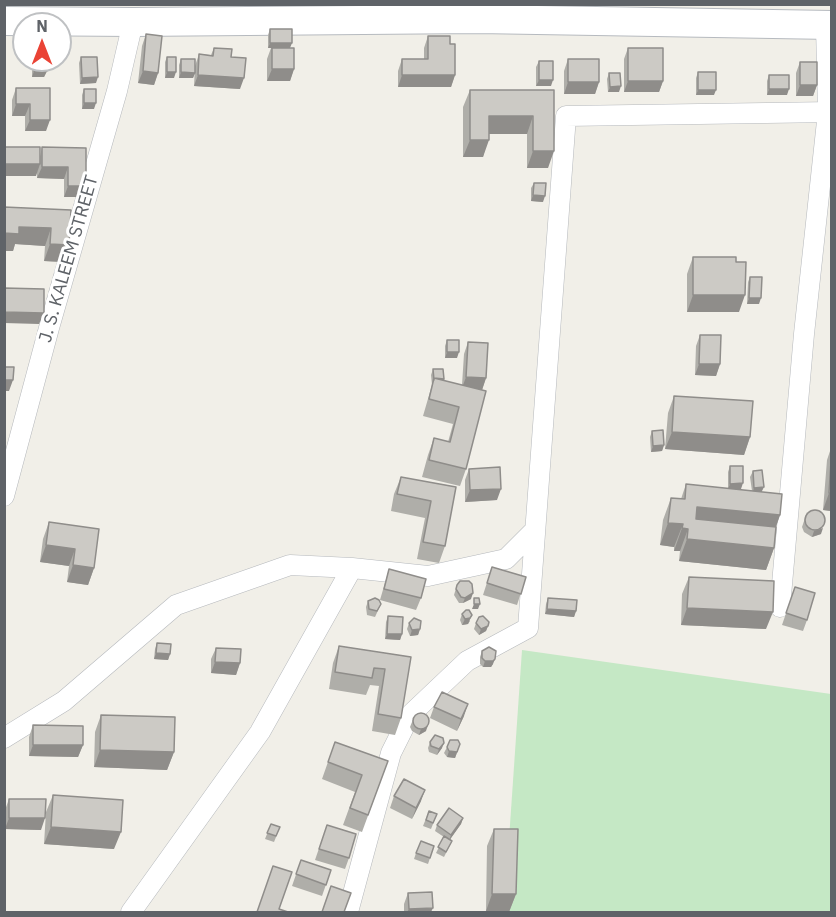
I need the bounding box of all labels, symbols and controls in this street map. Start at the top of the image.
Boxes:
north arrow [12,12,72,72]
text: N [36,16,48,36]
street label: J. S. KALEEM STREET [35,173,103,345]

